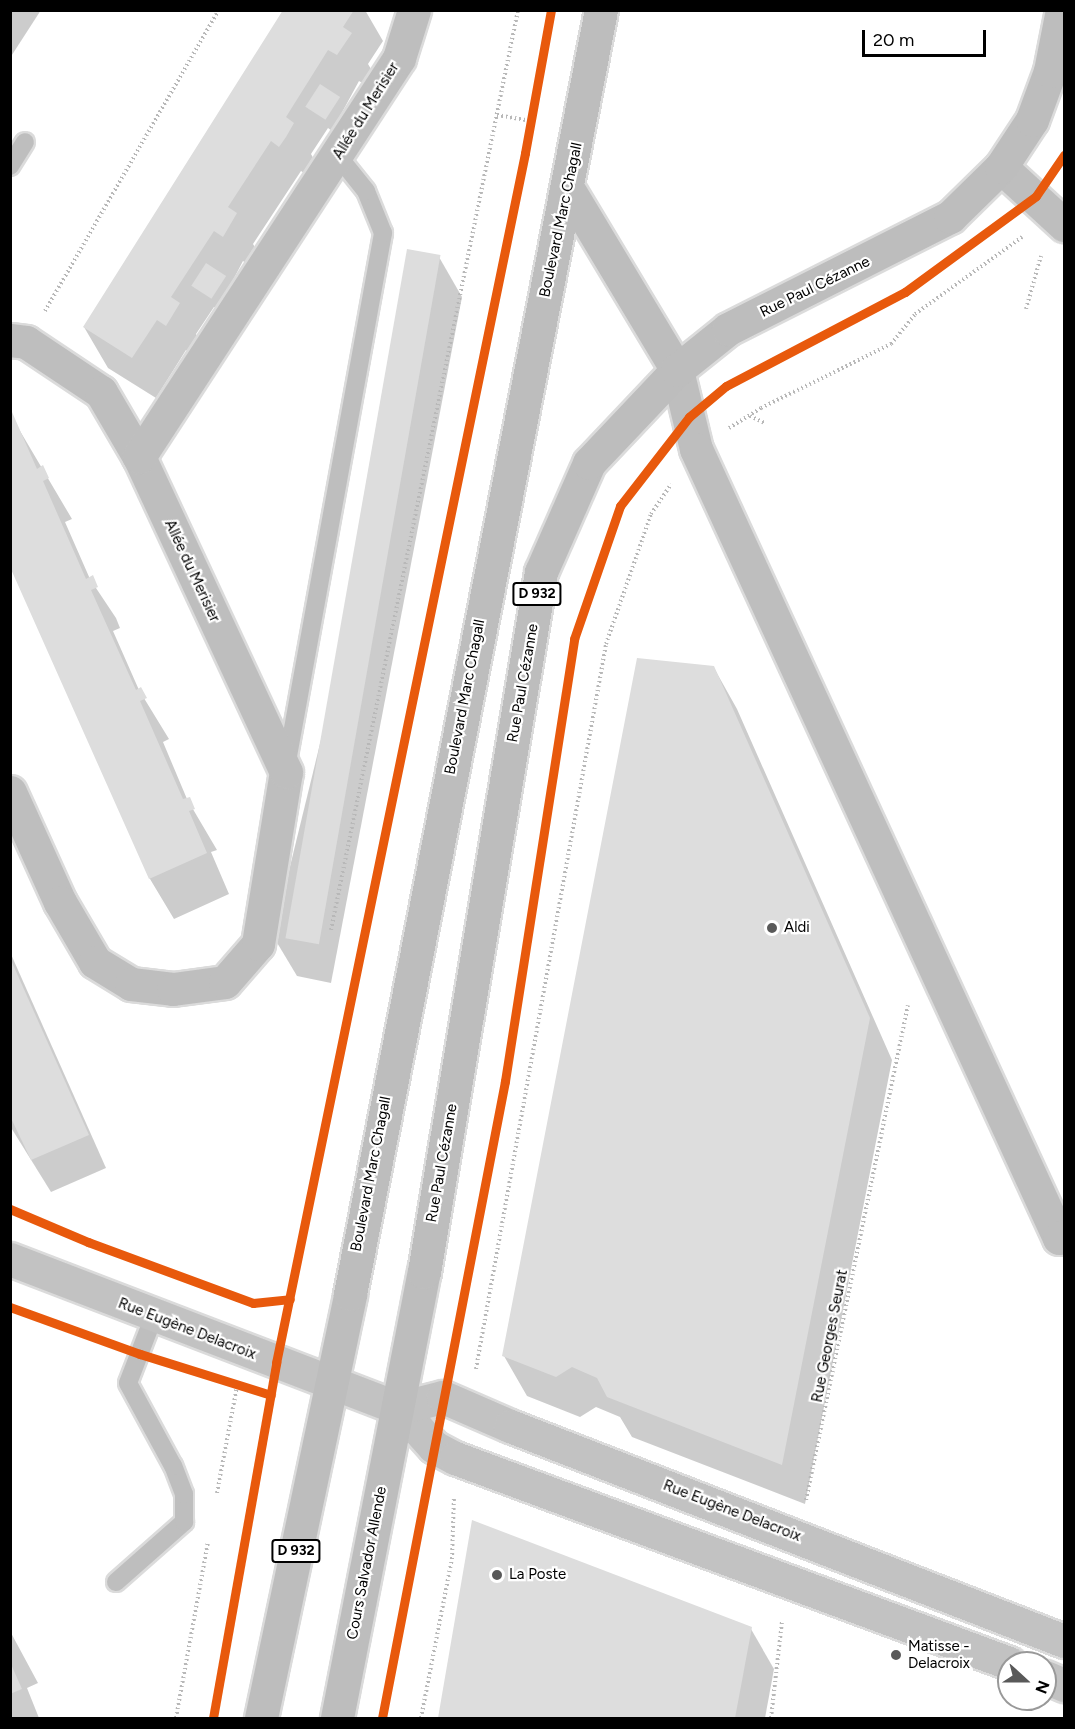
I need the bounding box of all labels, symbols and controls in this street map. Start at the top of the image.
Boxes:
scale bar [865,18,990,56]
text: 20 m [873,29,914,51]
street label: Allée du Merisier [329,59,403,163]
street label: Boulevard Marc Chagall [536,141,586,299]
street label: Rue Paul Cézanne [757,253,873,321]
street label: Allée du Merisier [160,517,224,625]
road number: D 932 [512,583,562,605]
street label: Boulevard Marc Chagall [441,618,489,776]
street label: Rue Paul Cézanne [504,622,542,744]
place label: Aldi [784,919,810,937]
marker: Aldi [765,921,779,935]
street label: Boulevard Marc Chagall [347,1095,395,1253]
street label: Rue Paul Cézanne [423,1102,461,1224]
street label: Rue Georges Seurat [808,1268,852,1404]
street label: Rue Eugène Delacroix [116,1294,258,1364]
street label: Rue Eugène Delacroix [661,1476,803,1546]
street label: Cours Salvador Allende [343,1485,391,1641]
road number: D 932 [270,1540,322,1562]
place label: La Poste [509,1566,566,1584]
marker: La Poste [490,1568,504,1582]
place label: Matisse - Delacroix [908,1637,970,1672]
marker: Matisse - Delacroix [889,1648,903,1662]
north arrow [997,1651,1057,1711]
text: N [1031,1678,1053,1696]

